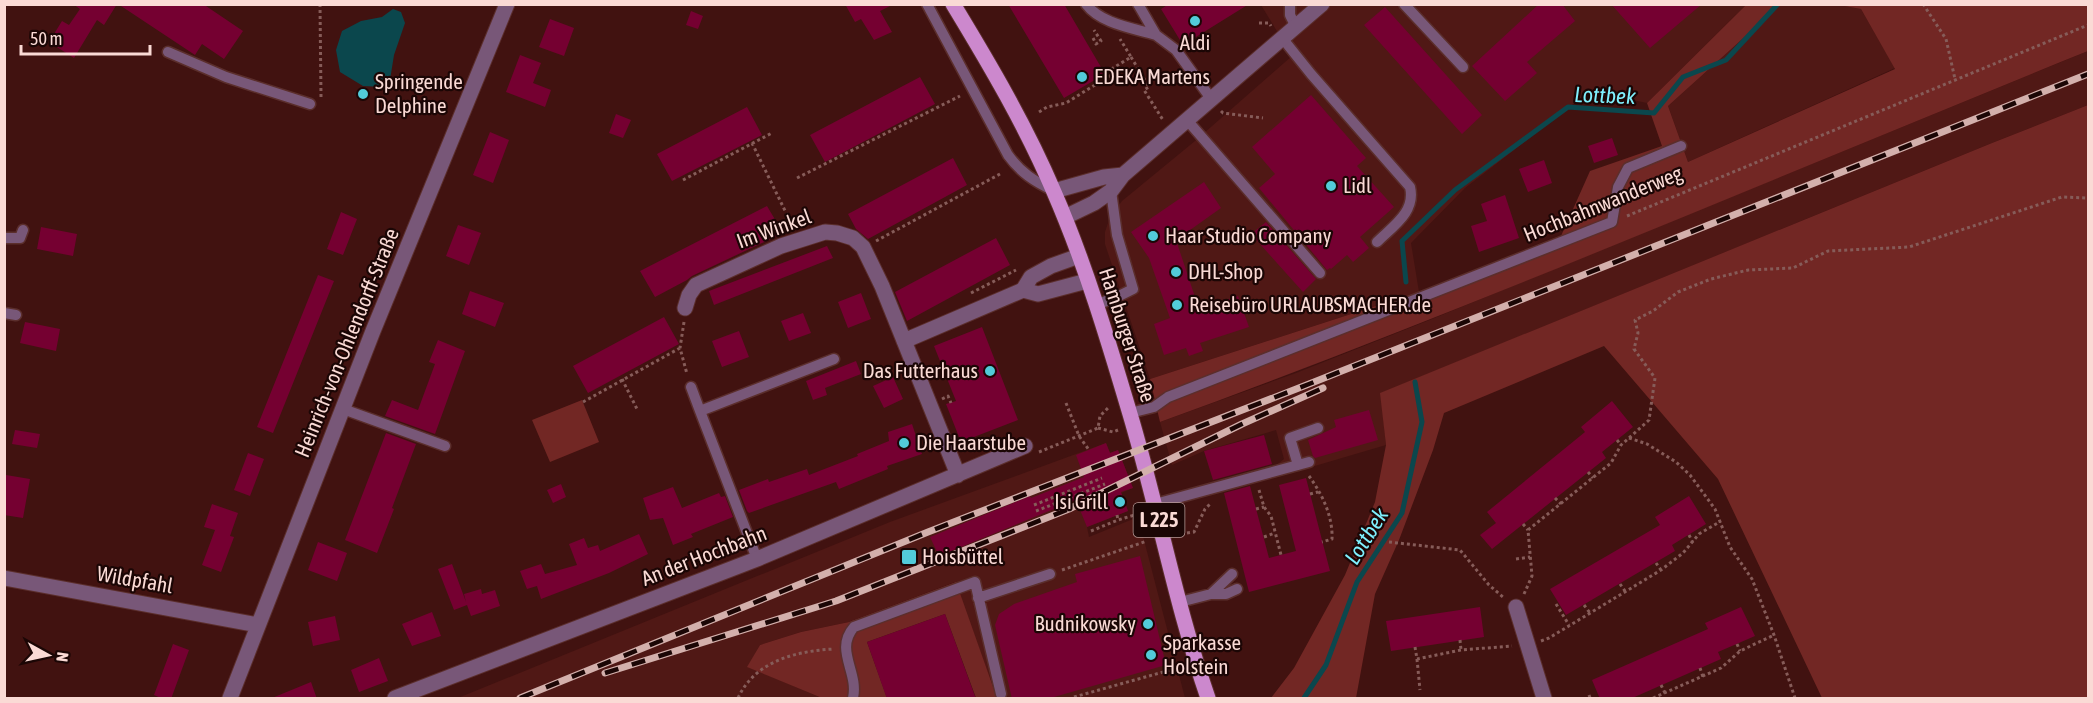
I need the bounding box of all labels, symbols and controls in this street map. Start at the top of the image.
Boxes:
marker: Aldi [1188,14,1202,28]
scale bar [21,18,150,56]
text: 50 m [30,28,62,49]
place label: Aldi [1180,30,1210,54]
place label: EDEKA Martens [1094,64,1210,88]
place label: Springende Delphine [375,69,463,117]
marker: EDEKA Martens [1075,70,1089,84]
water label: Lottbek [1574,81,1637,109]
marker: Springende Delphine [356,87,370,101]
street label: Hochbahnwanderweg [1520,160,1685,246]
place label: Lidl [1343,173,1372,197]
marker: Lidl [1324,179,1338,193]
street label: Im Winkel [733,203,815,253]
place label: Haar Studio Company [1165,223,1332,247]
street label: Heinrich-von-Ohlendorff-Straße [289,225,403,460]
marker: Haar Studio Company [1146,229,1160,243]
place label: DHL-Shop [1188,259,1263,283]
street label: Hamburger Straße [1095,265,1161,405]
marker: DHL-Shop [1169,265,1183,279]
place label: Reisebüro URLAUBSMACHER.de [1189,292,1431,316]
marker: Reisebüro URLAUBSMACHER.de [1170,298,1184,312]
place label: Das Futterhaus [863,358,978,382]
marker: Das Futterhaus [983,364,997,378]
place label: Die Haarstube [916,430,1026,454]
marker: Die Haarstube [897,436,911,450]
place label: Isi Grill [1054,489,1108,513]
marker: Isi Grill [1113,495,1127,509]
road number: L 225 [1134,503,1184,537]
water label: Lottbek [1339,503,1394,569]
street label: An der Hochbahn [638,520,770,590]
place label: Hoisbüttel [922,544,1004,568]
marker: Hoisbüttel [900,548,918,566]
street label: Wildpfahl [95,561,175,598]
place label: Budnikowsky [1035,611,1136,635]
marker: Budnikowsky [1141,617,1155,631]
north arrow [18,625,78,685]
place label: Sparkasse Holstein [1163,630,1241,678]
marker: Sparkasse Holstein [1144,648,1158,662]
text: N [53,651,72,663]

